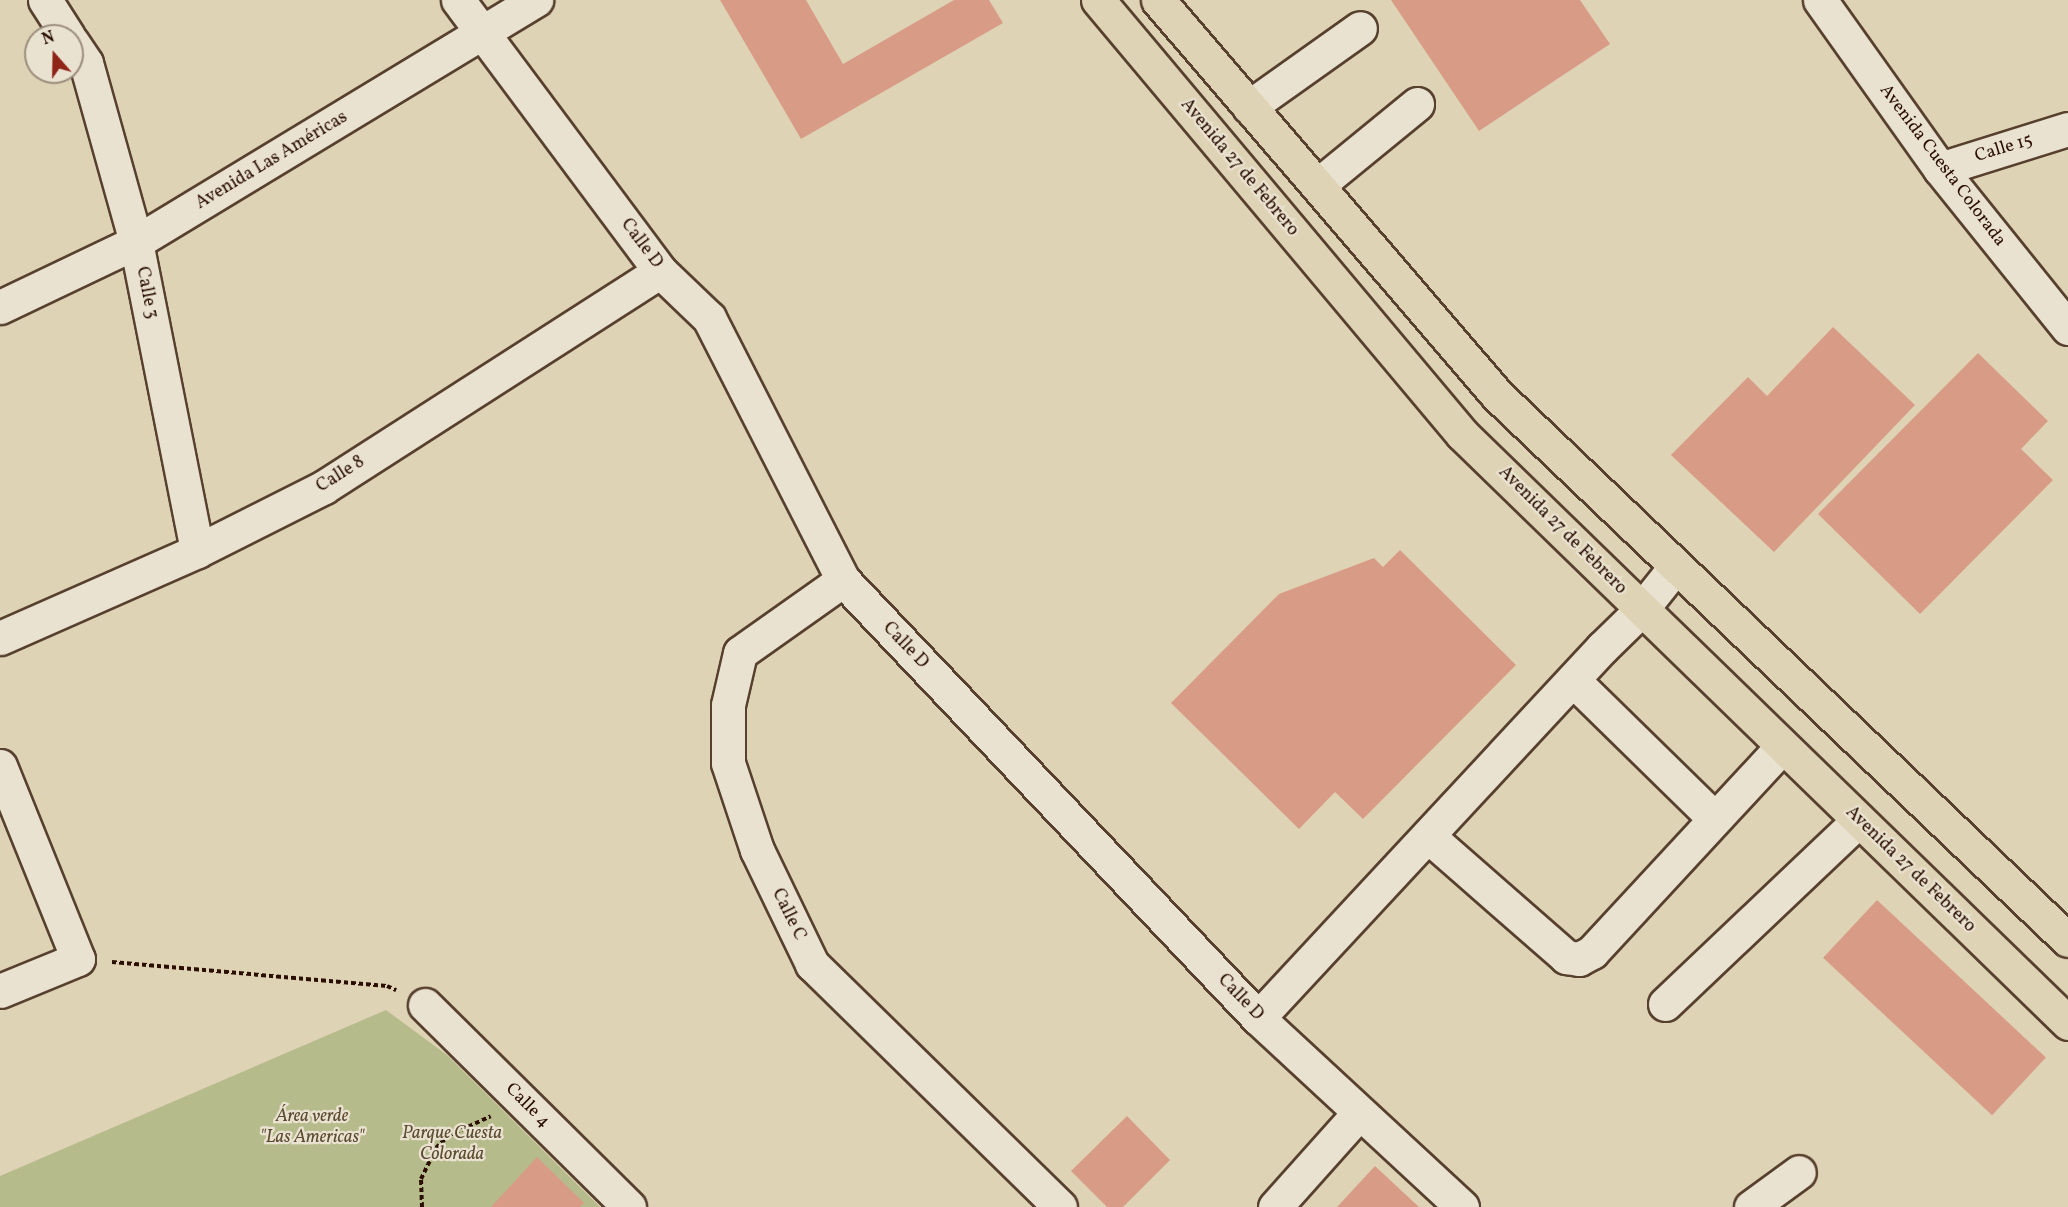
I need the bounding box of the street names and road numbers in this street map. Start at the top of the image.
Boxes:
street label: Avenida Cuesta Colorada [1874,81,2010,251]
street label: Avenida 27 de Febrero [1175,95,1303,241]
street label: Avenida Las Américas [192,107,352,215]
street label: Calle 15 [1973,130,2035,168]
street label: Calle D [615,215,667,273]
street label: Calle 3 [130,265,162,321]
street label: Calle 8 [313,452,369,498]
street label: Avenida 27 de Febrero [1493,462,1631,600]
street label: Calle D [878,618,932,674]
street label: Avenida 27 de Febrero [1840,802,1980,938]
street label: Calle C [766,885,810,945]
street label: Calle D [1213,970,1267,1026]
street label: Calle 4 [500,1079,554,1133]

